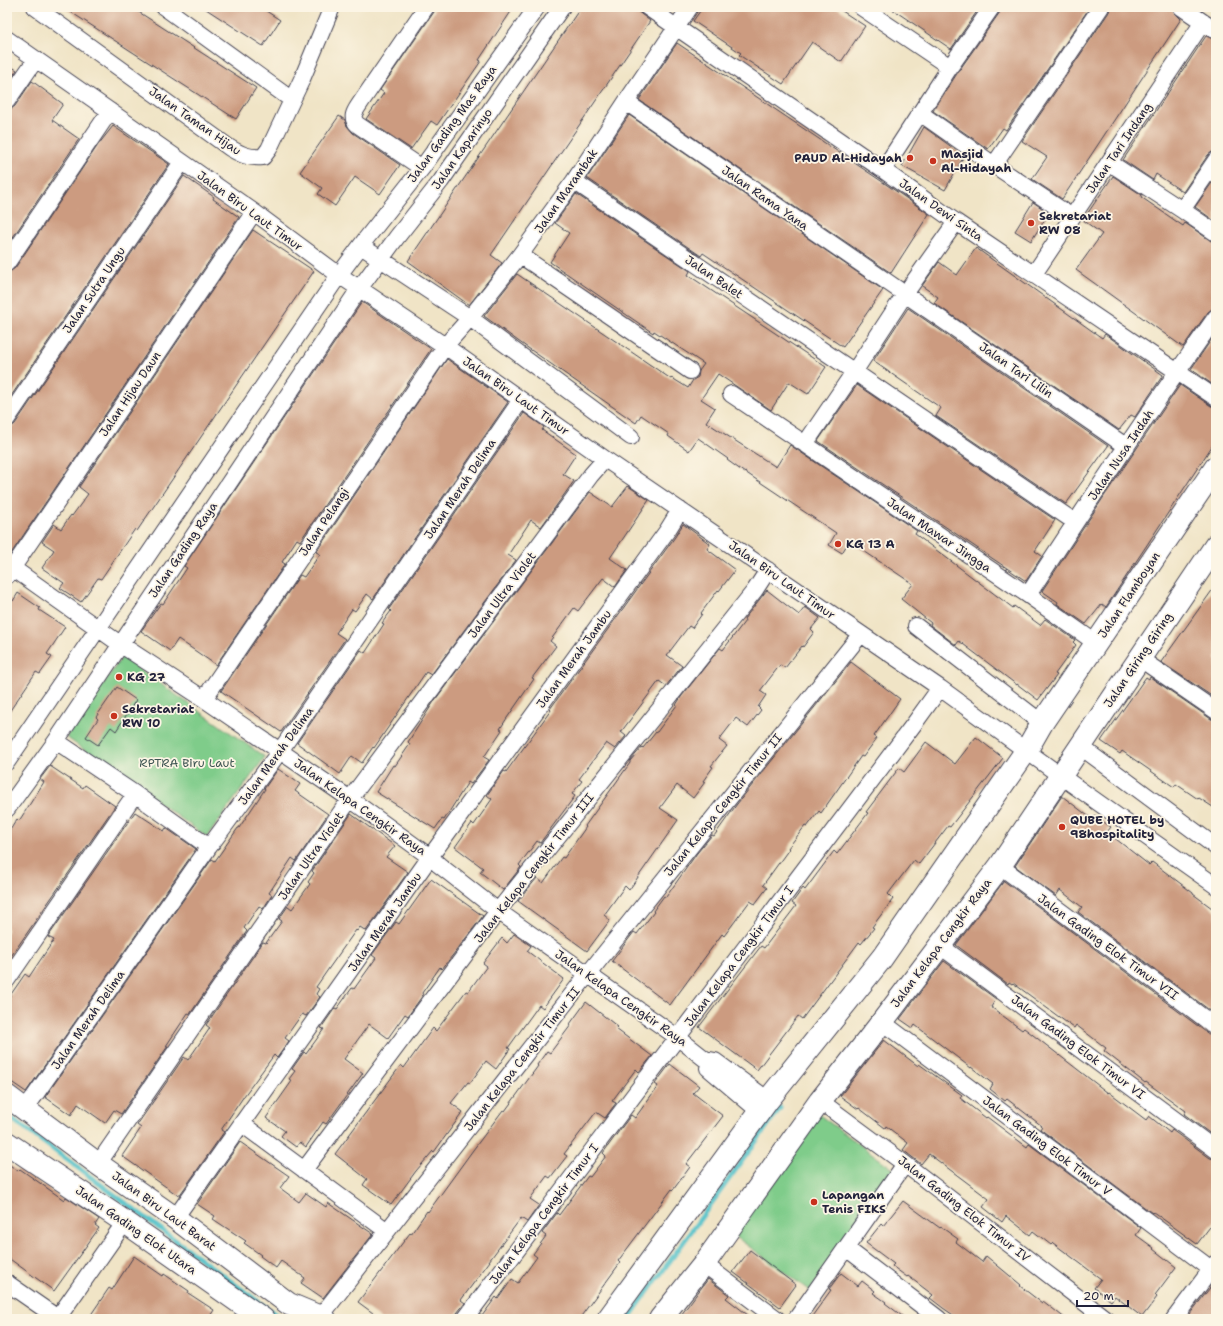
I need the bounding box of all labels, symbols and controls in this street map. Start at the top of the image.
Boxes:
street label: Jalan Gading Mas Raya [404,62,500,186]
street label: Jalan Taman Hijau [146,83,244,159]
street label: Jalan Tari Indang [1083,99,1155,197]
street label: Jalan Kaparinyo [428,105,496,193]
street label: Jalan Marambak [531,145,601,236]
place label: Masjid Al-Hidayah [941,146,1011,176]
place label: PAUD Al-Hidayah [794,150,902,166]
marker: PAUD Al-Hidayah [905,153,915,163]
marker: Masjid Al-Hidayah [928,156,938,166]
street label: Jalan Rama Yana [718,162,812,234]
street label: Jalan Biru Laut Timur [194,167,306,255]
street label: Jalan Dewi Sinta [896,175,986,245]
place label: Sekretariat RW 08 [1039,208,1112,238]
marker: Sekretariat RW 08 [1026,218,1036,228]
street label: Jalan Sutra Ungu [59,244,129,336]
street label: Jalan Balet [682,252,746,302]
street label: Jalan Tari Lilin [976,339,1056,401]
street label: Jalan Hijau Daun [96,348,164,440]
street label: Jalan Biru Laut Timur [459,353,573,439]
street label: Jalan Nusa Indah [1085,406,1157,504]
street label: Jalan Merah Delima [420,435,500,542]
street label: Jalan Pelangi [295,485,353,559]
street label: Jalan Mawar Jingga [884,494,995,576]
street label: Jalan Gading Raya [145,498,221,601]
place label: KG 13 A [846,536,895,552]
street label: Jalan Biru Laut Timur [725,537,839,623]
marker: KG 13 A [833,539,843,549]
street label: Jalan Ultra Violet [464,549,540,641]
street label: Jalan Flamboyan [1094,549,1164,641]
street label: Jalan Merah Jambu [533,607,615,711]
street label: Jalan Giring Giring [1100,609,1176,711]
place label: KG 27 [127,669,166,685]
marker: KG 27 [114,672,124,682]
place label: Sekretariat RW 10 [122,701,195,731]
street label: Jalan Merah Delima [235,703,317,808]
marker: Sekretariat RW 10 [109,711,119,721]
street label: Jalan Kelapa Cengkir Timur II [660,730,786,880]
park label: RPTRA Biru Laut [139,755,235,771]
street label: Jalan Kelapa Cengkir Raya [291,755,430,859]
street label: Jalan Kelapa Cengkir Timur III [471,790,598,946]
street label: Jalan Ultra Violet [275,809,347,903]
place label: QUBE HOTEL by 98hospitality [1070,812,1164,842]
marker: QUBE HOTEL by 98hospitality [1057,822,1067,832]
street label: Jalan Merah Jambu [345,869,425,975]
street label: Jalan Kelapa Cengkir Raya [887,875,995,1011]
street label: Jalan Kelapa Cengkir Timur I [681,882,797,1030]
street label: Jalan Gading Elok Timur VII [1034,890,1182,1004]
street label: Jalan Kelapa Cengkir Raya [552,946,691,1050]
street label: Jalan Merah Delima [48,967,129,1073]
street label: Jalan Kelapa Cengkir Timur II [461,983,584,1134]
street label: Jalan Gading Elok Timur VI [1008,991,1149,1103]
street label: Jalan Gading Elok Timur V [979,1092,1115,1200]
street label: Jalan Kelapa Cengkir Timur I [486,1140,602,1288]
street label: Jalan Gading Elok Timur IV [895,1152,1033,1266]
street label: Jalan Biru Laut Barat [109,1168,219,1254]
street label: Jalan Gading Elok Utara [72,1182,200,1278]
place label: Lapangan Tenis FIKS [822,1187,886,1217]
marker: Lapangan Tenis FIKS [809,1197,819,1207]
scale bar [1077,1282,1128,1308]
text: 20 m [1083,1288,1114,1304]

